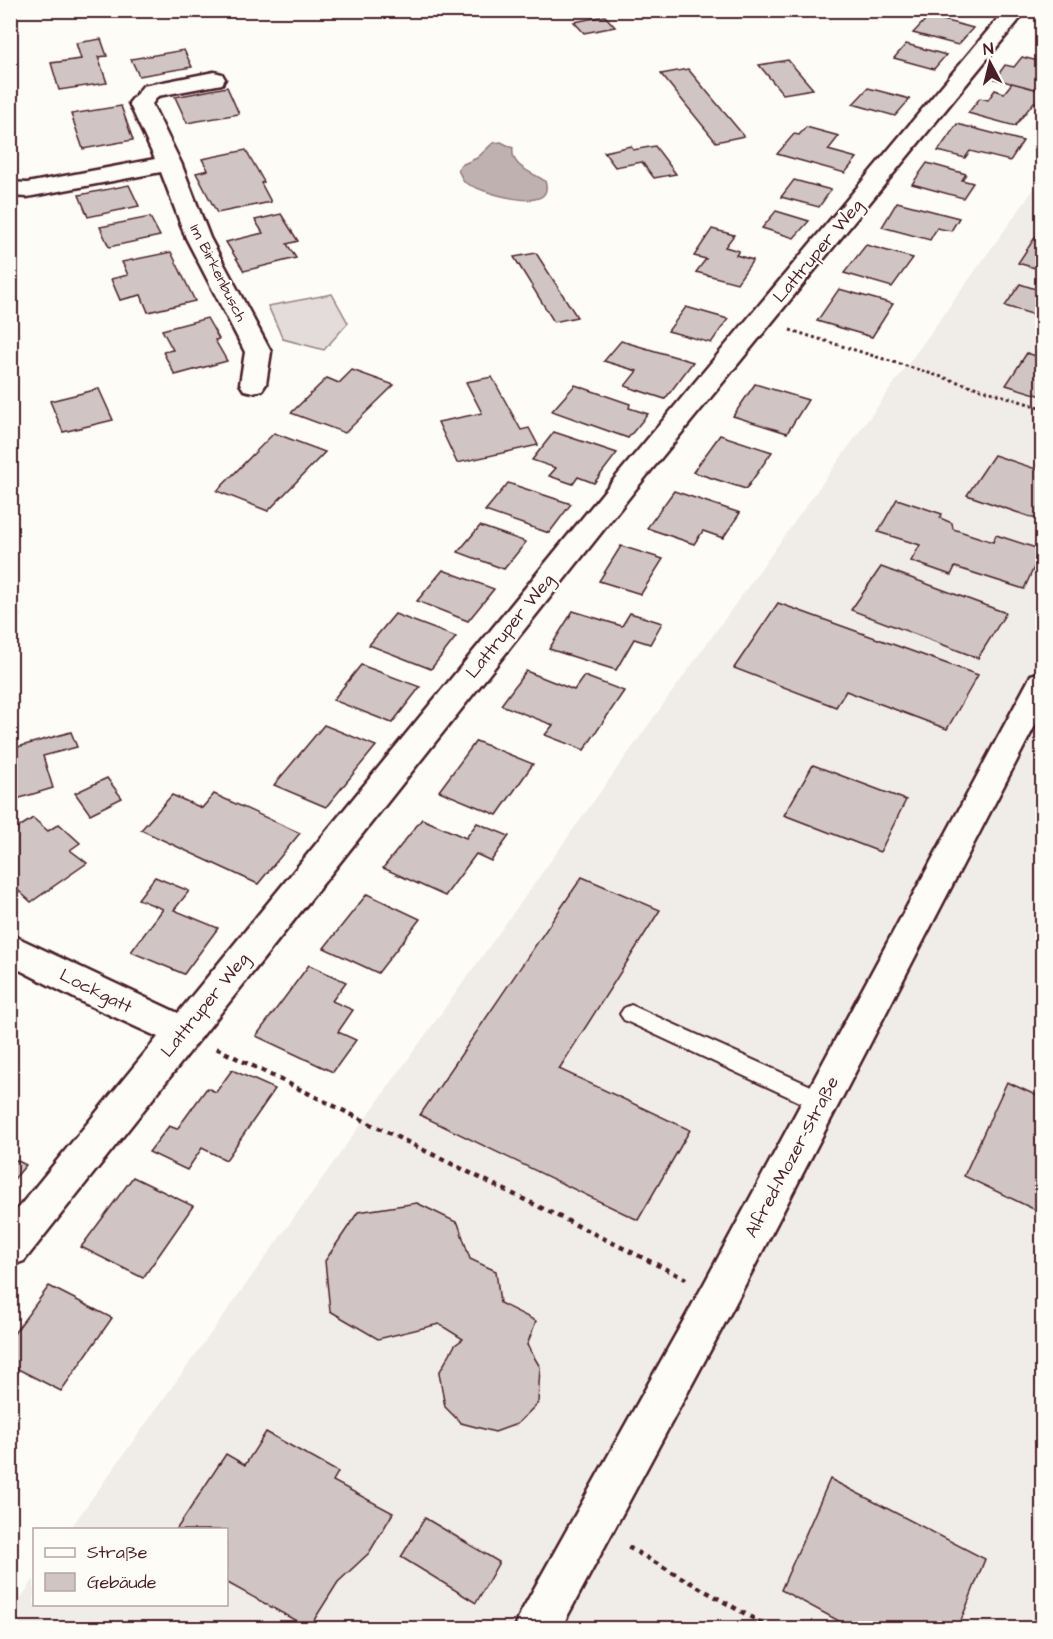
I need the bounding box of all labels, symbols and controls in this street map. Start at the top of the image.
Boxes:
north arrow [960,33,1020,93]
text: N [982,38,995,61]
street label: Lattruper Weg [767,194,870,309]
street label: Im Birkenbusch [184,221,252,326]
street label: Lattruper Weg [460,568,561,684]
street label: Lattruper Weg [155,947,256,1063]
street label: Lockgatt [55,963,137,1021]
street label: Alfred-Mozer-Straße [739,1072,845,1242]
legend [33,1528,228,1606]
text: Straße [87,1540,148,1565]
text: Gebäude [87,1570,157,1595]

